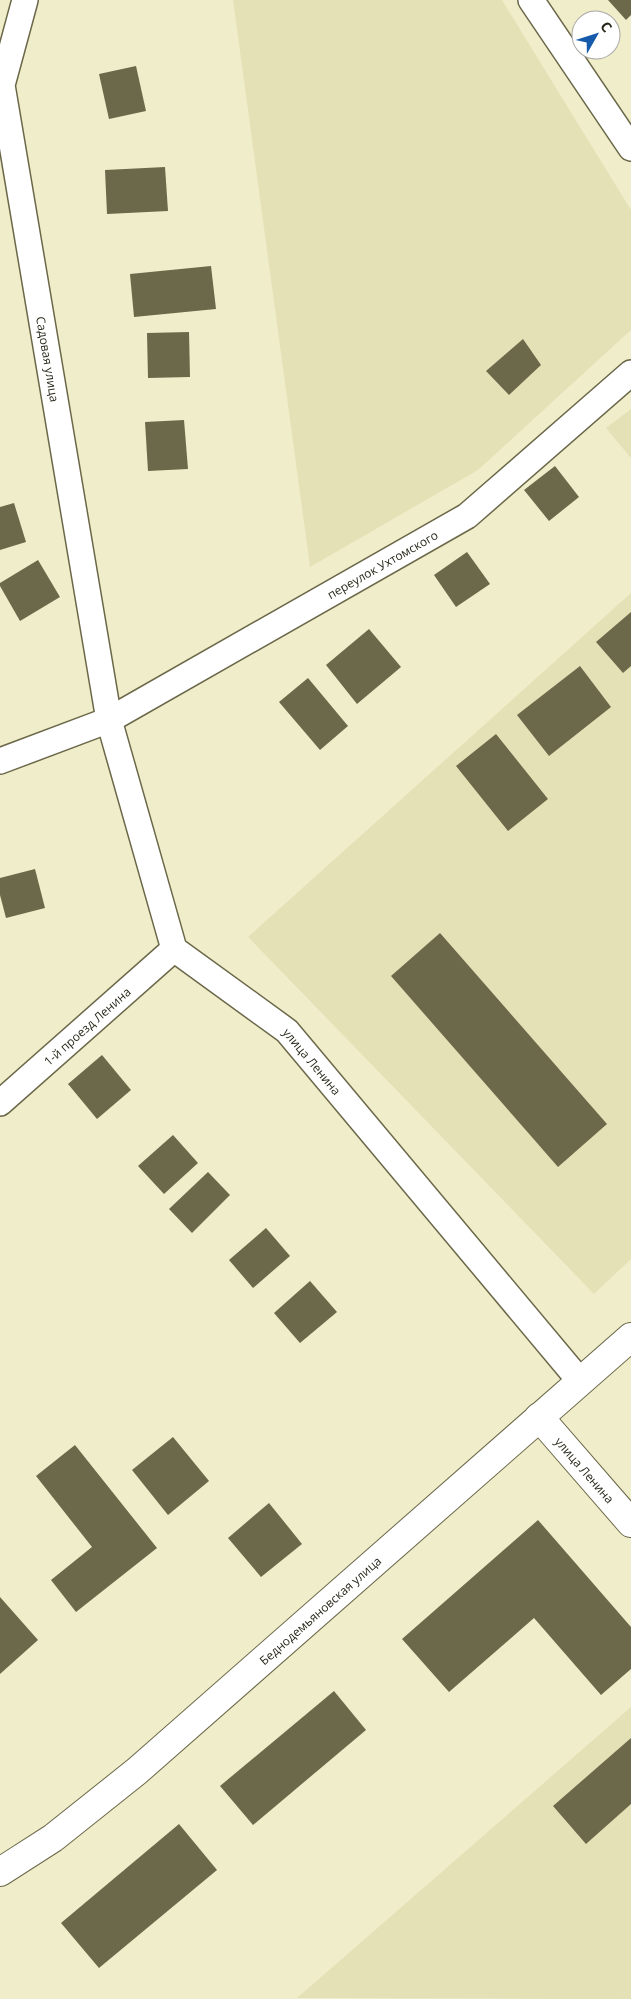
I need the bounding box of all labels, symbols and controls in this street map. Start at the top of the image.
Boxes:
north arrow [571,10,621,60]
text: С [596,17,617,36]
street label: Садовая улица [33,315,64,403]
street label: переулок Ухтомского [324,526,441,603]
street label: 1-й проезд Ленина [40,983,134,1069]
street label: улица Ленина [279,1024,345,1098]
street label: улица Ленина [551,1433,618,1507]
street label: Беднодемьяновская улица [255,1552,385,1668]

